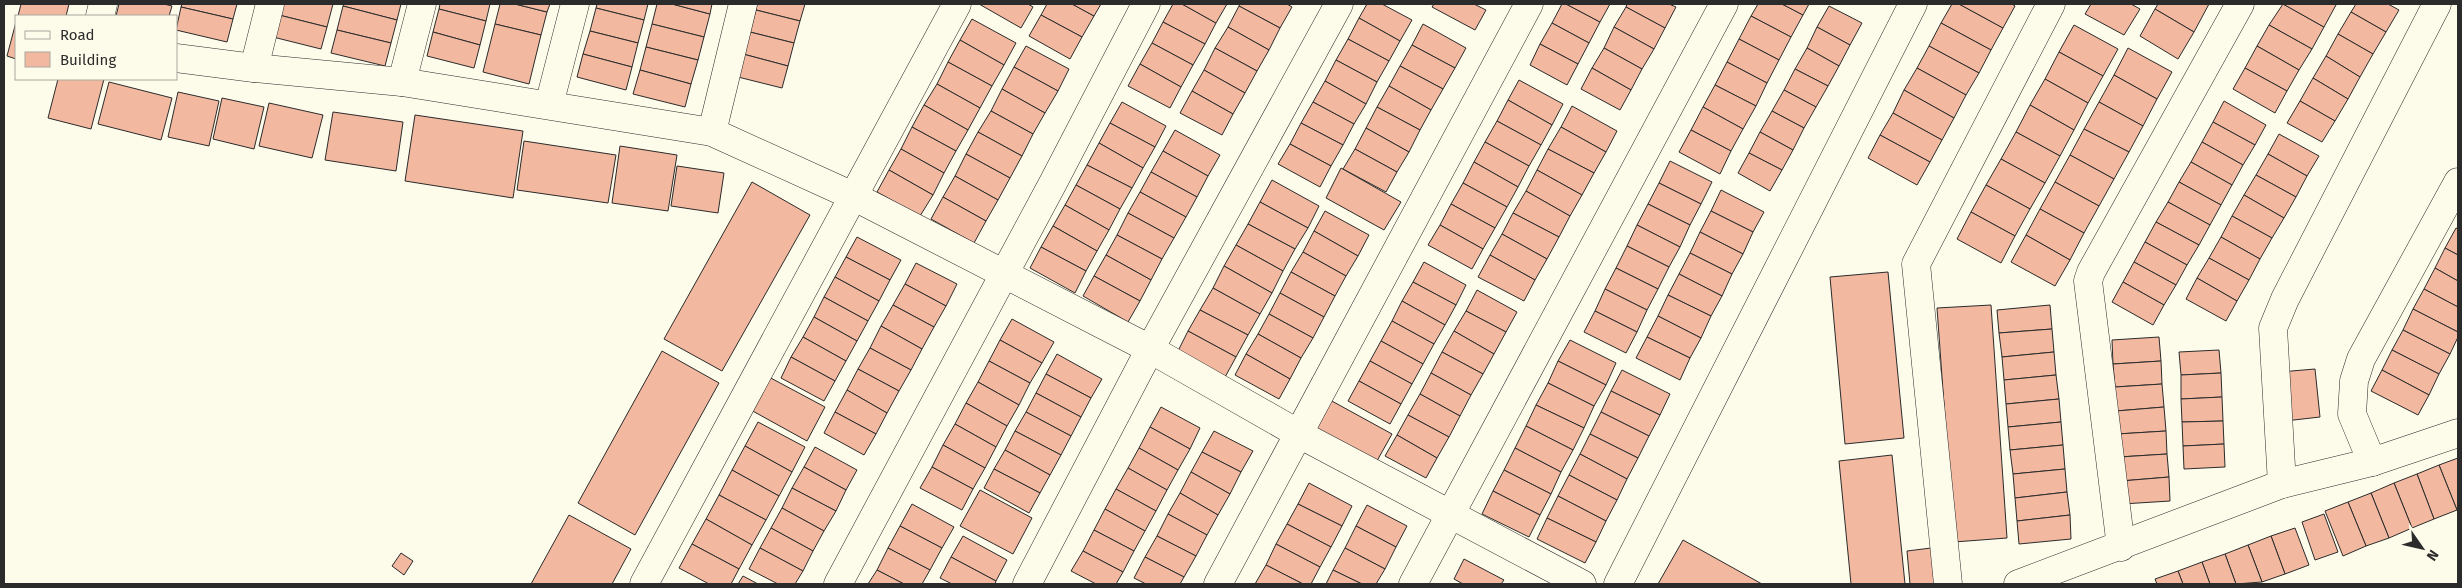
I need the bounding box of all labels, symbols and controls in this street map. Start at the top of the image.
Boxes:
legend [15,15,178,80]
text: Road [60,26,95,44]
text: Building [60,51,116,69]
north arrow [2397,523,2447,573]
text: N [2423,546,2442,564]

